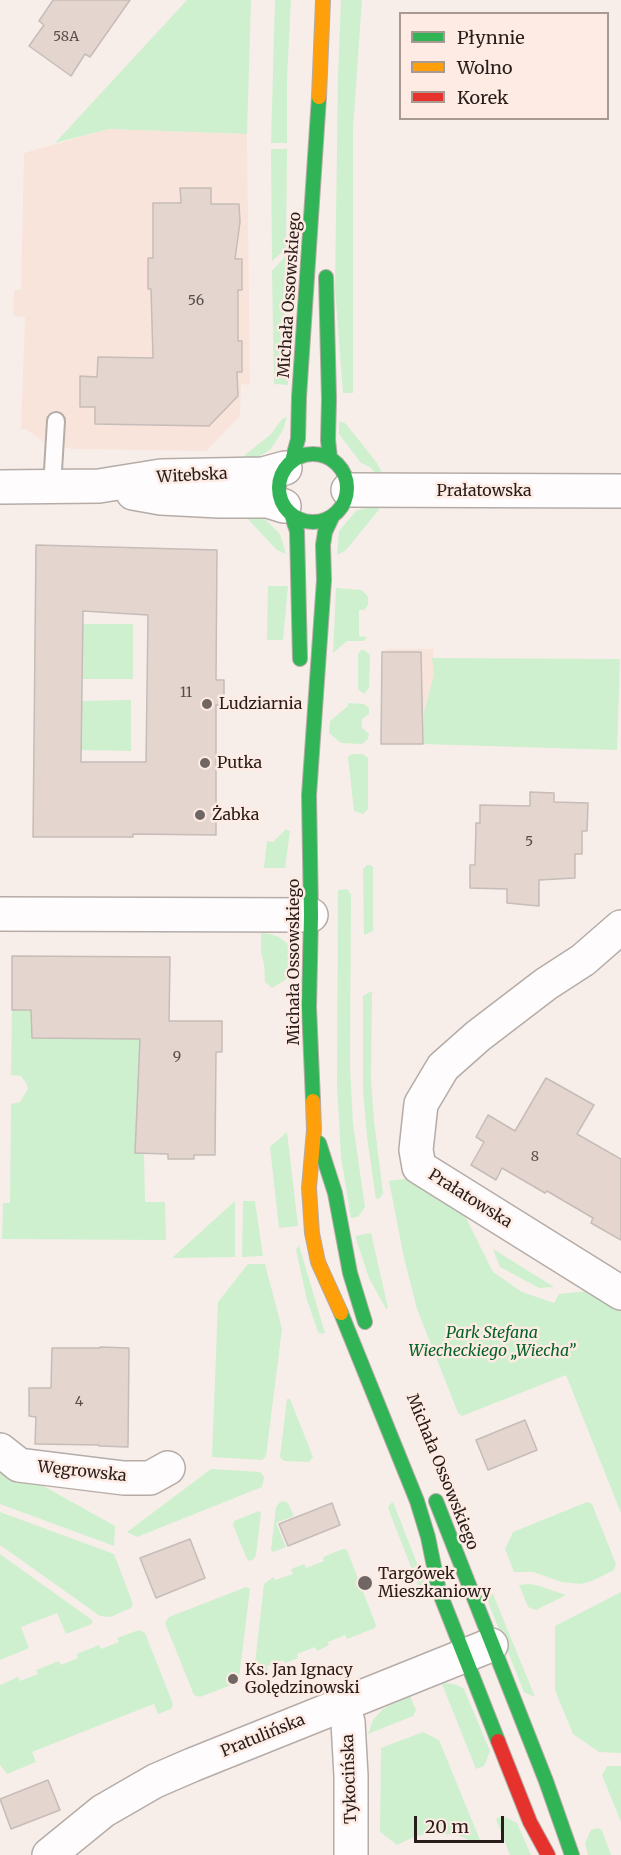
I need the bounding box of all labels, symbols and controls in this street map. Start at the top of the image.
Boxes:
legend [399,12,609,120]
text: Płynnie [457,26,525,49]
house number: 58A [53,29,79,45]
text: Wolno [457,56,513,79]
text: Korek [457,86,508,109]
street label: Michała Ossowskiego [275,211,305,379]
house number: 56 [188,293,204,309]
street label: Witebska [156,465,228,487]
street label: Prałatowska [436,481,532,501]
house number: 11 [180,685,192,701]
place label: Ludziarnia [219,694,302,714]
marker: Ludziarnia [200,697,214,711]
place label: Putka [217,753,262,773]
marker: Putka [198,756,212,770]
place label: Żabka [212,805,259,825]
marker: Żabka [193,808,207,822]
house number: 5 [525,834,533,850]
street label: Michała Ossowskiego [284,879,304,1045]
house number: 9 [173,1049,181,1065]
house number: 8 [531,1149,539,1165]
street label: Prałatowska [425,1166,515,1232]
park label: Park Stefana Wiecheckiego „Wiecha” [409,1323,575,1361]
street label: Michała Ossowskiego [402,1391,482,1553]
house number: 4 [75,1394,83,1410]
street label: Węgrowska [37,1458,127,1486]
place label: Targówek Mieszkaniowy [378,1564,491,1602]
marker: Targówek Mieszkaniowy [356,1574,374,1592]
place label: Ks. Jan Ignacy Golędzinowski [245,1660,360,1698]
marker: Ks. Jan Ignacy Golędzinowski [226,1672,240,1686]
street label: Pratulińska [218,1710,308,1762]
street label: Tykocińska [339,1734,361,1824]
scale bar [417,1804,507,1842]
text: 20 m [425,1815,469,1838]

